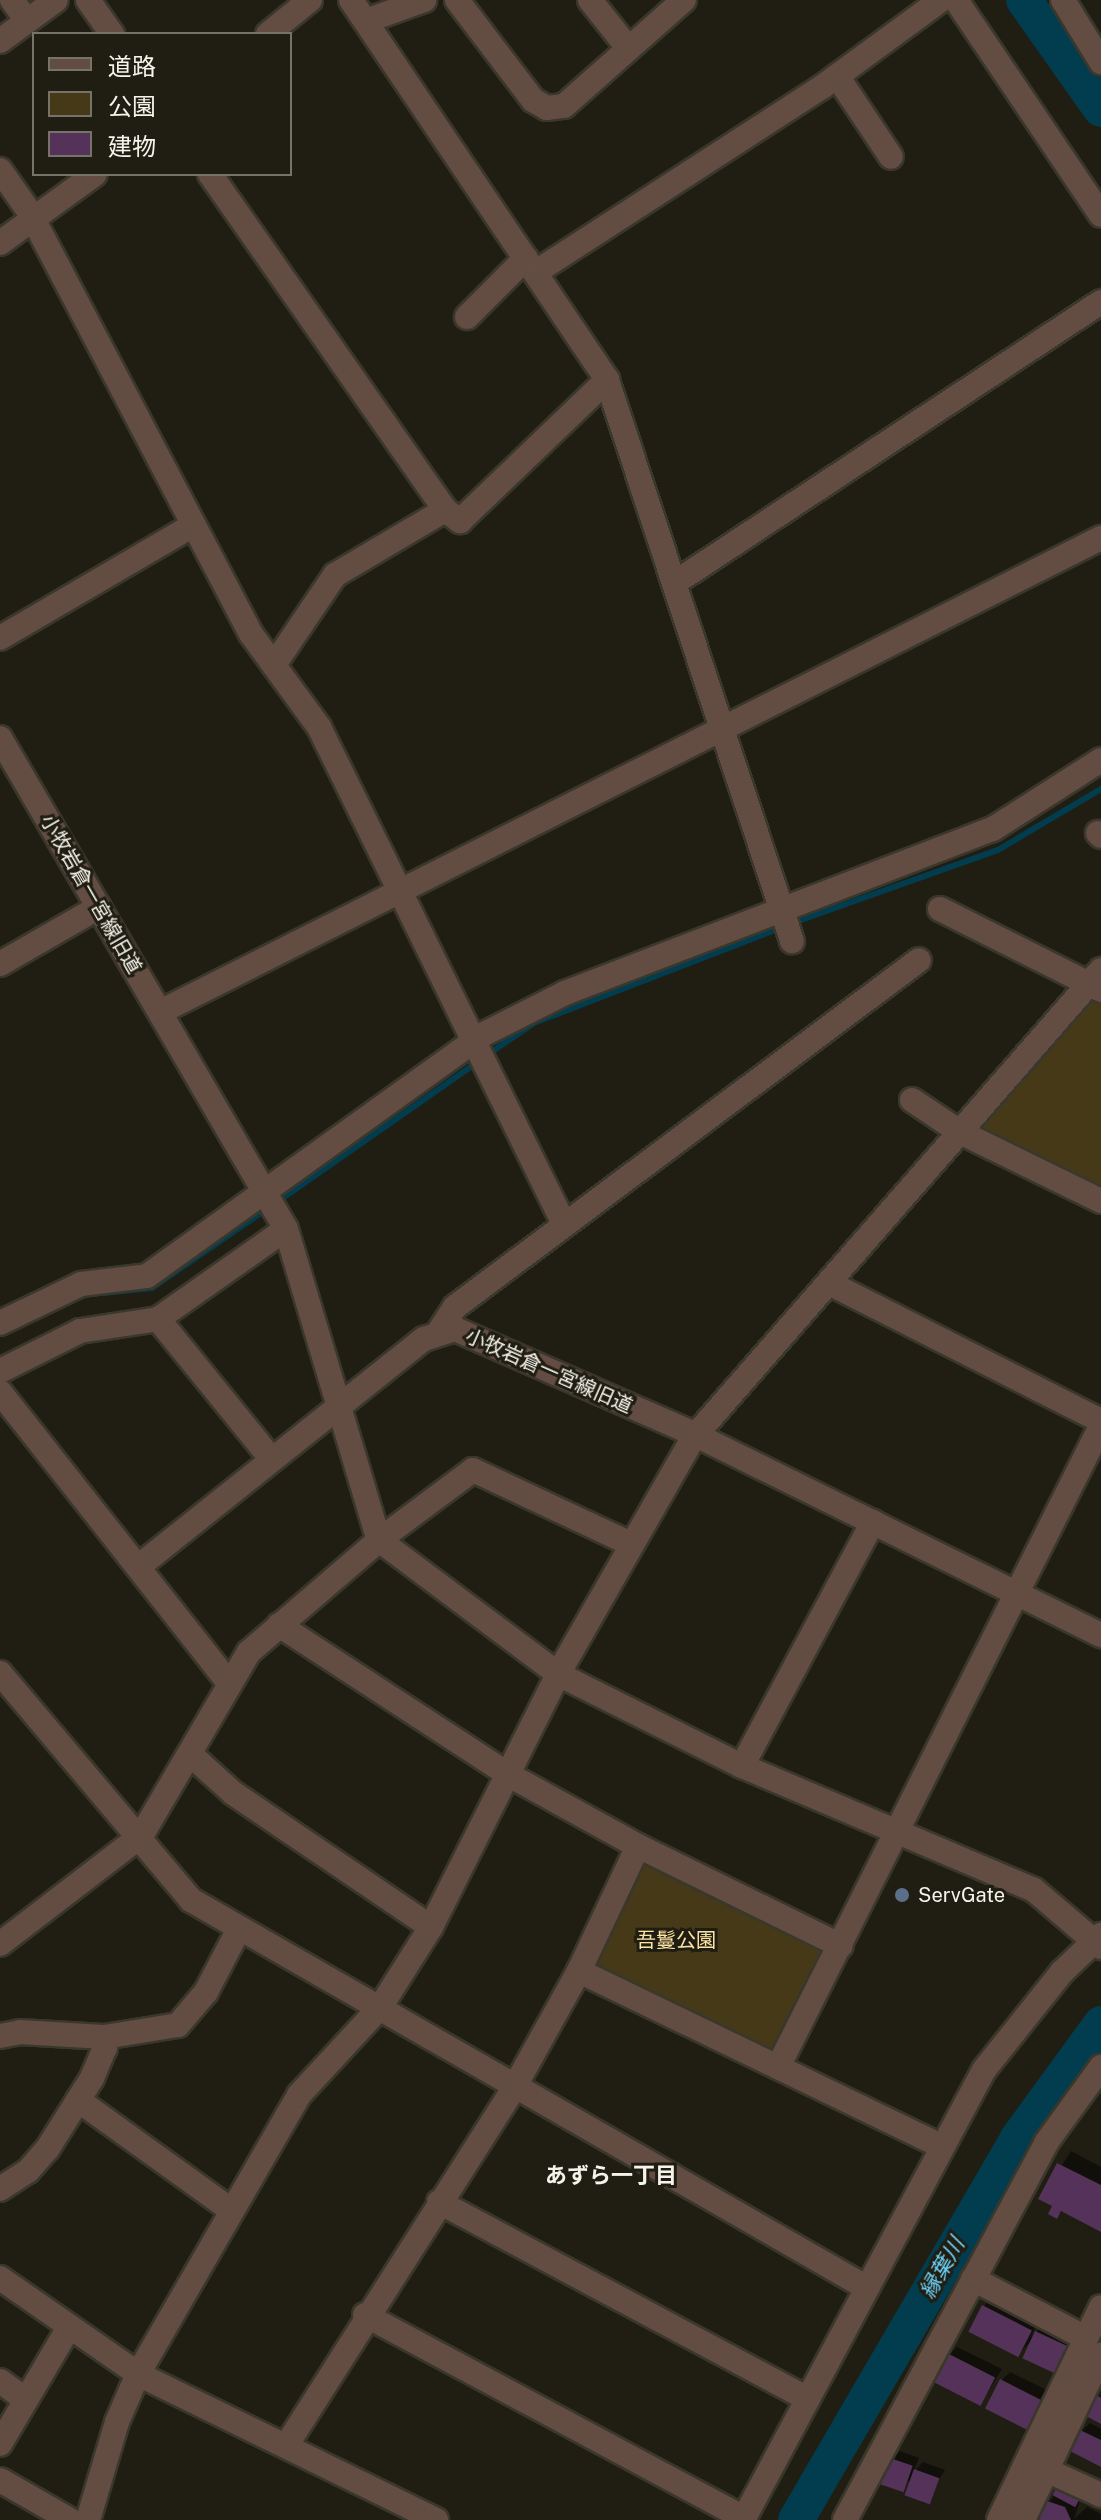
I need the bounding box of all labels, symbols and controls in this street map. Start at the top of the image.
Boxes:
legend [32,32,292,176]
text: 道路 [108,52,156,80]
text: 公園 [108,92,156,120]
text: 建物 [108,132,156,160]
street label: 小牧岩倉一宮線旧道 [36,810,146,978]
street label: 小牧岩倉一宮線旧道 [462,1323,636,1419]
place label: ServGate [918,1883,1005,1907]
marker: ServGate [893,1886,911,1904]
park label: 吾鬘公園 [636,1928,716,1952]
district label: あずら一丁目 [545,2163,677,2189]
water label: 縁葉川 [914,2233,970,2303]

